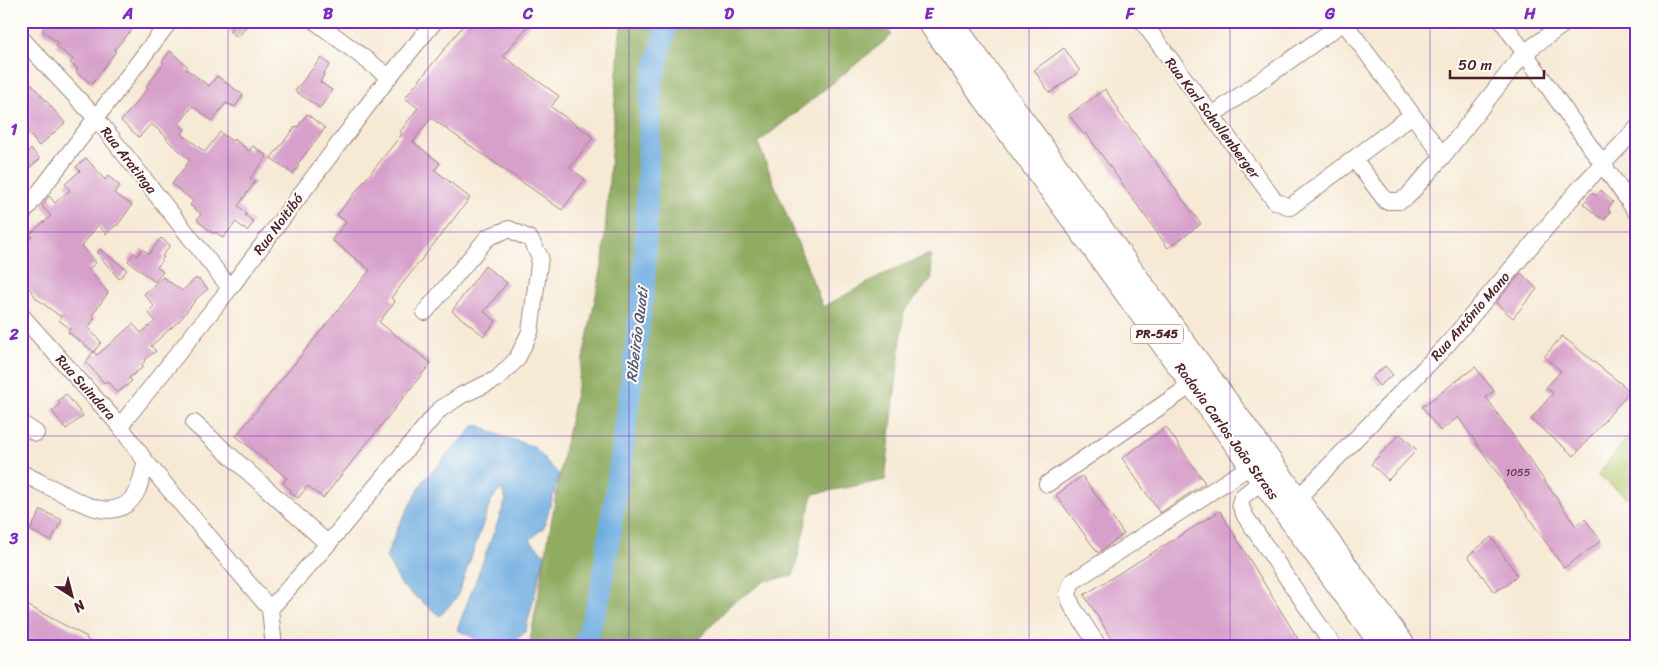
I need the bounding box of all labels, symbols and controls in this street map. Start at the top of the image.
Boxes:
text: A [122,0,133,28]
text: B [323,0,334,28]
text: C [522,0,534,28]
text: D [724,0,734,28]
text: E [925,0,935,28]
text: F [1125,0,1136,28]
text: G [1324,0,1336,28]
text: H [1523,0,1536,28]
scale bar [1450,48,1544,80]
street label: Rua Karl Schollenberger [1158,52,1268,186]
text: 50 m [1458,52,1493,78]
text: 1 [11,115,18,144]
street label: Rua Aratinga [94,121,164,200]
street label: Rua Noitibó [247,187,311,261]
street label: Rua Antônio Mano [1424,266,1517,367]
water label: Ribeirão Quati [618,284,656,383]
text: 2 [8,320,19,349]
road number: PR-545 [1131,324,1183,344]
street label: Rua Suindara [49,349,122,426]
street label: Rodovia Carlos João Strass [1168,357,1286,506]
house number: 1055 [1505,463,1531,482]
text: 3 [9,524,19,553]
north arrow [48,570,98,620]
text: N [68,593,91,619]

